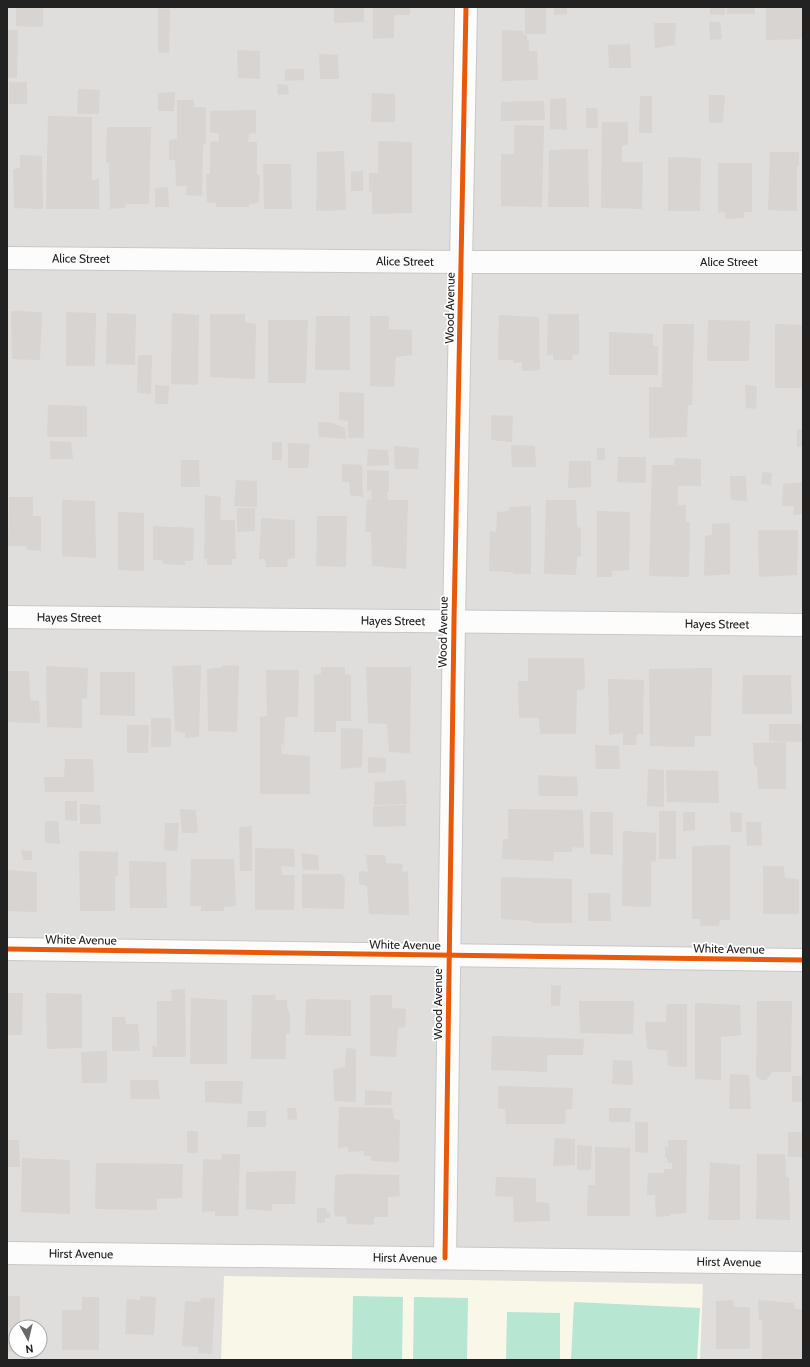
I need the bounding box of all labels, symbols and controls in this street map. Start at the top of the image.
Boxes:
street label: Alice Street [52,250,110,266]
street label: Alice Street [376,253,434,269]
street label: Alice Street [700,254,758,269]
street label: Wood Avenue [441,272,458,344]
street label: Wood Avenue [434,596,451,668]
street label: Hayes Street [37,609,101,625]
street label: Hayes Street [361,613,425,628]
street label: Hayes Street [685,616,749,631]
street label: White Avenue [45,931,117,948]
street label: White Avenue [369,936,441,953]
street label: White Avenue [693,940,765,957]
street label: Wood Avenue [430,968,445,1040]
street label: Hirst Avenue [49,1246,113,1261]
street label: Hirst Avenue [373,1250,437,1265]
street label: Hirst Avenue [697,1254,761,1269]
north arrow [8,1319,48,1359]
text: N [25,1341,34,1356]

